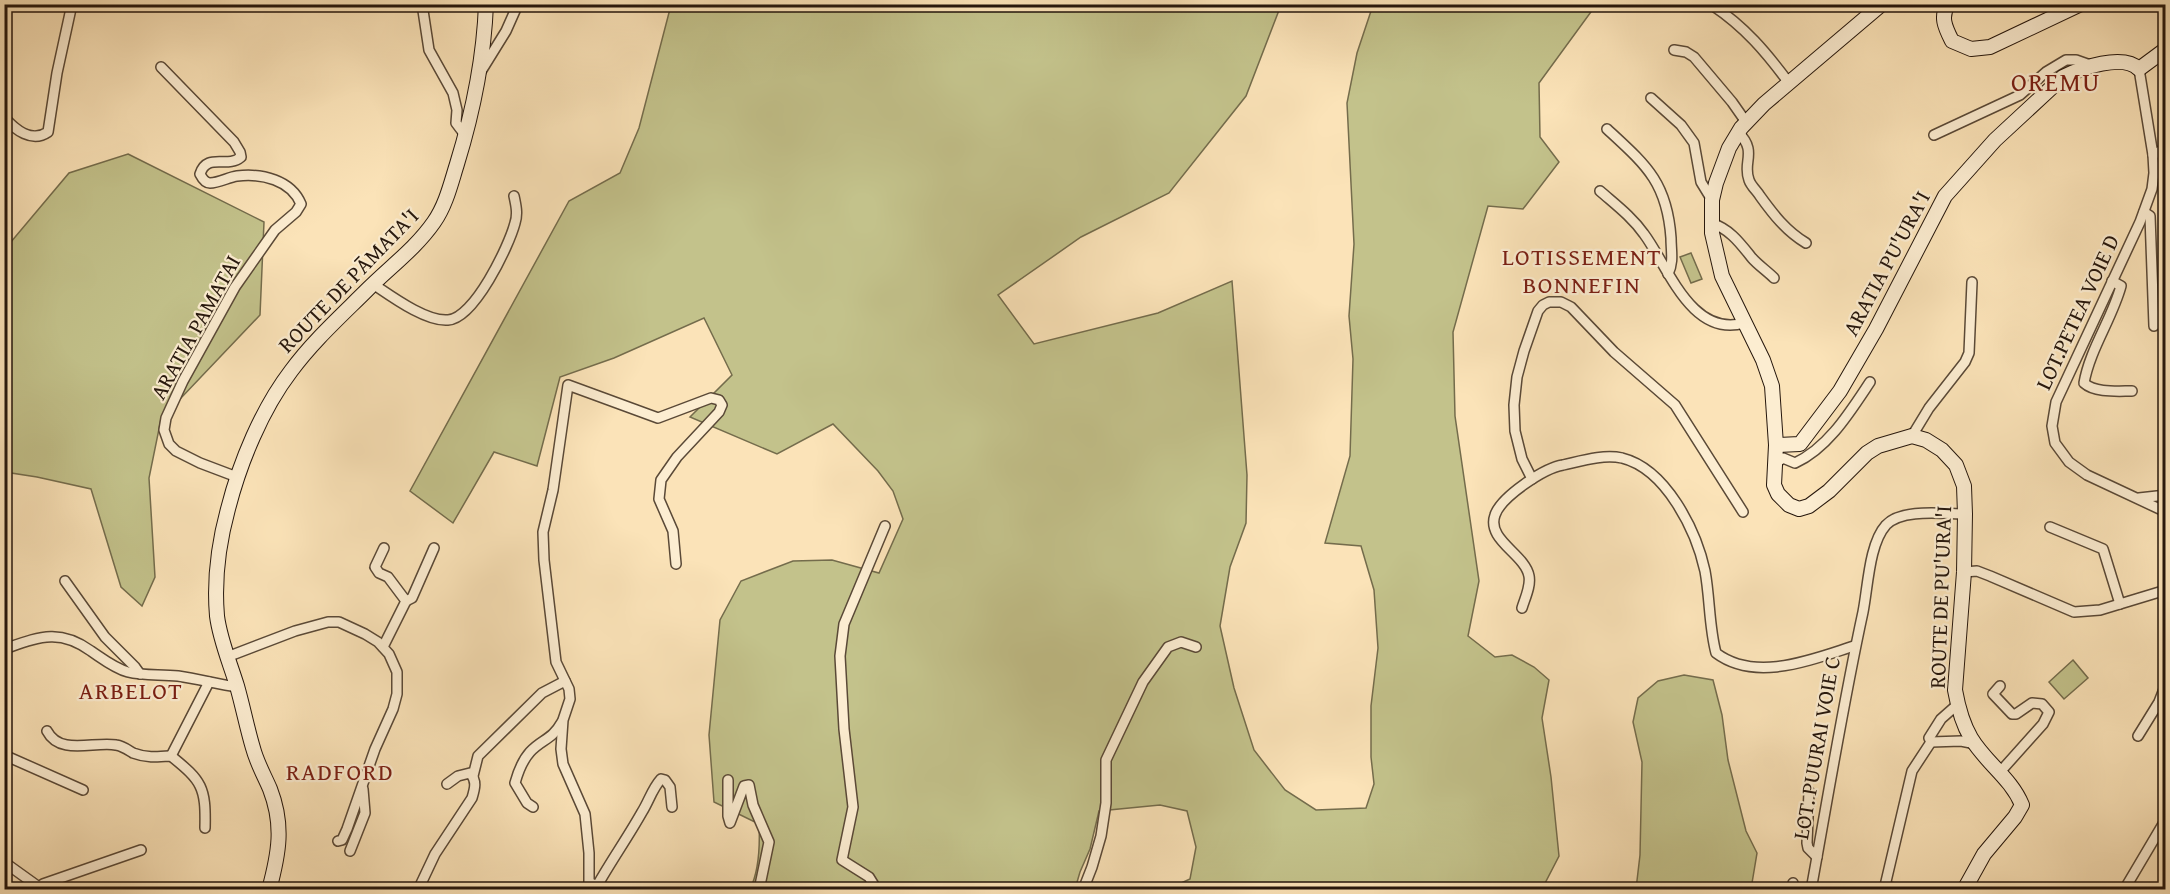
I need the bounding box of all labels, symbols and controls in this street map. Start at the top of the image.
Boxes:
district label: OREMU [2011,62,2101,101]
street label: ARATIA PU'URA'I [1834,185,1938,341]
street label: ROUTE DE PĀMATA'I [270,200,426,360]
street label: LOT.PETEA VOIE D [2027,229,2127,395]
district label: LOTISSEMENT BONNEFIN [1502,239,1662,302]
street label: ARATIA PAMATAI [142,249,248,405]
street label: ROUTE DE PU'URA'I [1921,505,1959,689]
street label: LOT. PUURAI VOIE C [1784,654,1848,842]
district label: ARBELOT [79,673,183,708]
district label: RADFORD [286,754,394,789]

